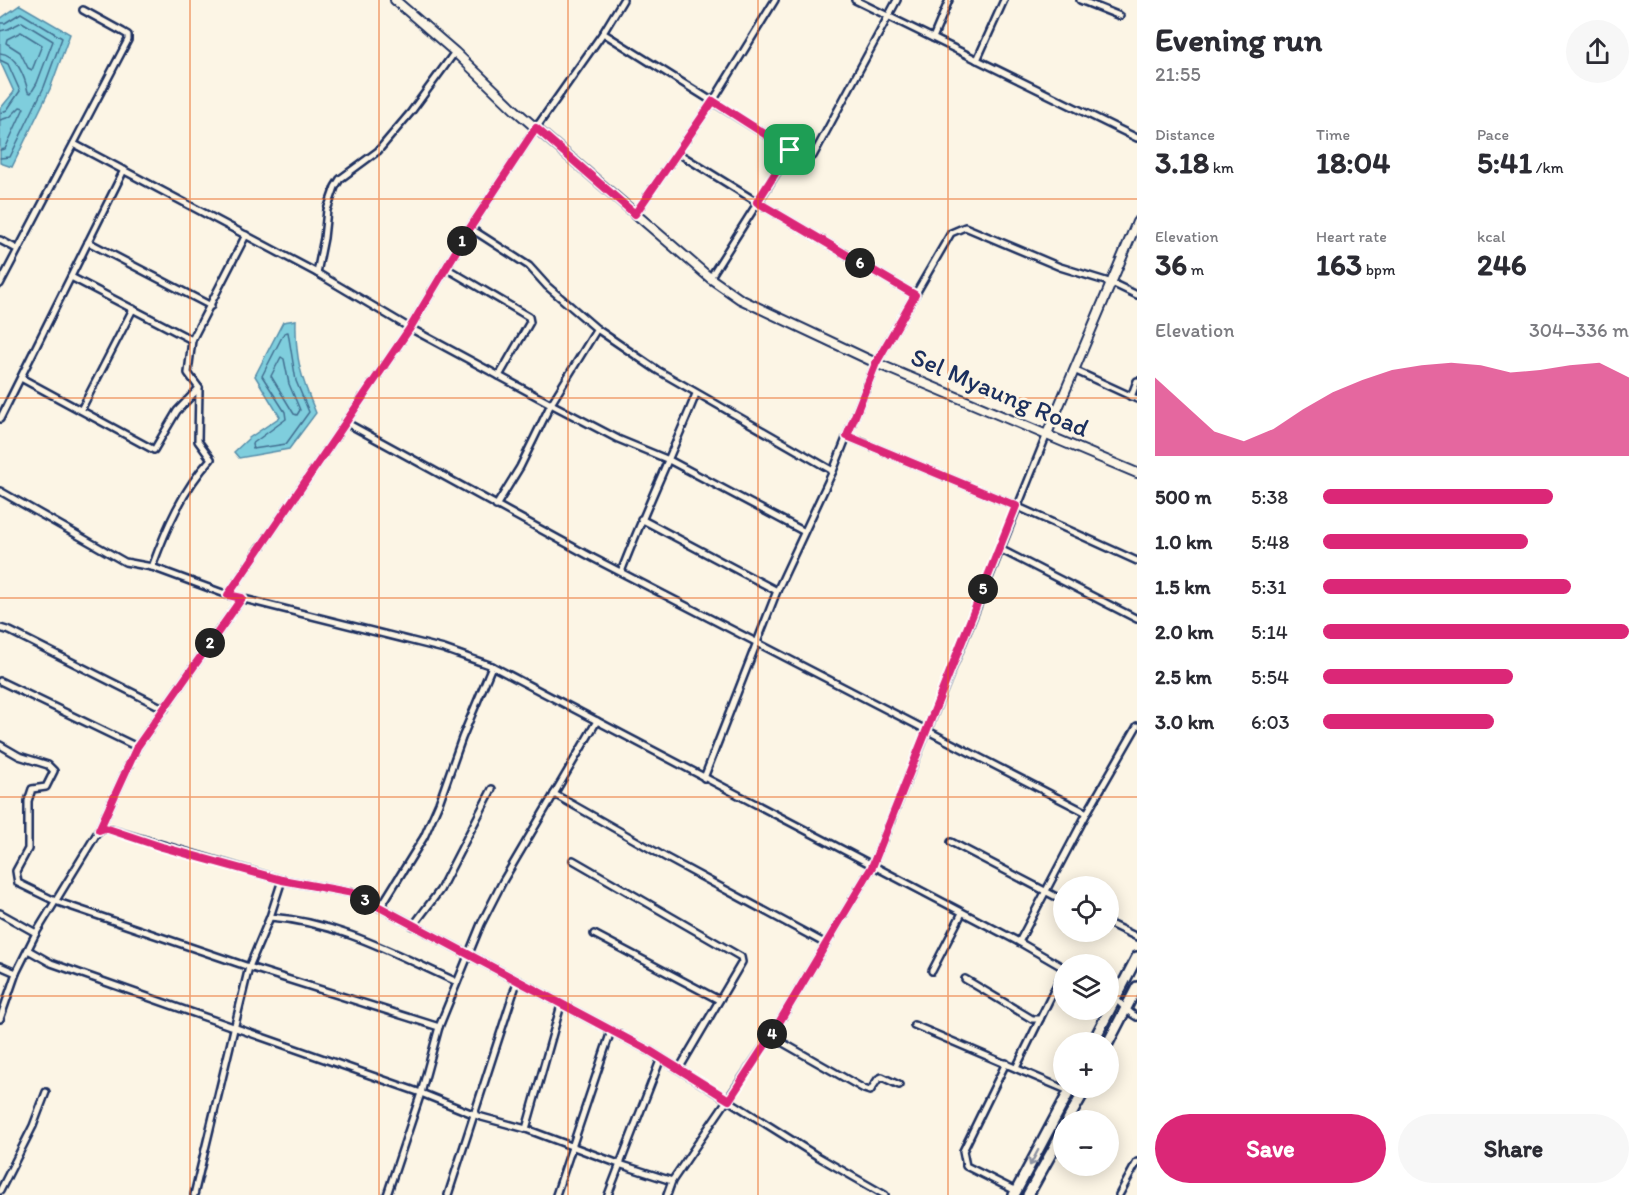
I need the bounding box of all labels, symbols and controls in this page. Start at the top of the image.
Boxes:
text: Evening run [1155,20,1322,59]
button: share [1566,20,1629,83]
text: 21:55 [1155,62,1201,86]
pin [764,124,815,175]
text: Distance [1155,125,1215,144]
text: Time [1316,125,1350,144]
text: Pace [1477,125,1509,144]
icon: arrive [773,133,806,166]
text: 3.18 [1155,144,1209,181]
text: 18:04 [1316,144,1390,181]
text: 5:41 [1477,144,1532,181]
text: km [1209,158,1234,177]
text: /km [1532,158,1564,177]
pin: 1 [447,226,477,256]
text: Elevation [1155,227,1219,246]
text: Heart rate [1316,227,1387,246]
text: kcal [1477,227,1505,246]
text: 1 [458,231,466,250]
text: 36 [1155,246,1187,283]
text: 163 [1316,246,1362,283]
text: 246 [1477,246,1527,283]
pin: 6 [845,248,875,278]
text: 6 [856,253,864,272]
text: m [1187,260,1204,279]
text: bpm [1362,260,1395,279]
text: Elevation [1155,318,1234,342]
text: 304–336 m [1529,318,1629,342]
street label: Sel Myaung Road [906,340,1094,444]
text: 500 m [1155,485,1211,509]
text: 5:38 [1251,485,1288,509]
text: 1.0 km [1155,530,1212,554]
text: 5:48 [1251,530,1289,554]
pin: 5 [968,574,998,604]
text: 1.5 km [1155,575,1211,599]
text: 5:31 [1251,575,1287,599]
text: 5 [979,579,987,598]
text: 2.0 km [1155,620,1214,644]
text: 5:14 [1251,620,1288,644]
pin: 2 [195,628,225,658]
text: 2 [206,633,214,652]
text: 2.5 km [1155,665,1212,689]
text: 5:54 [1251,665,1289,689]
text: 3.0 km [1155,710,1214,734]
text: 6:03 [1251,710,1290,734]
map controls [1053,876,1119,1176]
button: locate [1053,876,1119,942]
pin: 3 [350,885,380,915]
text: 3 [361,890,369,909]
button: layers [1053,954,1119,1020]
pin: 4 [757,1019,787,1049]
text: 4 [767,1024,777,1043]
button: + [1053,1032,1119,1098]
button: − [1053,1110,1119,1176]
button: Save [1155,1114,1386,1183]
button: Share [1398,1114,1629,1183]
one-way arrow [1027,1149,1039,1167]

